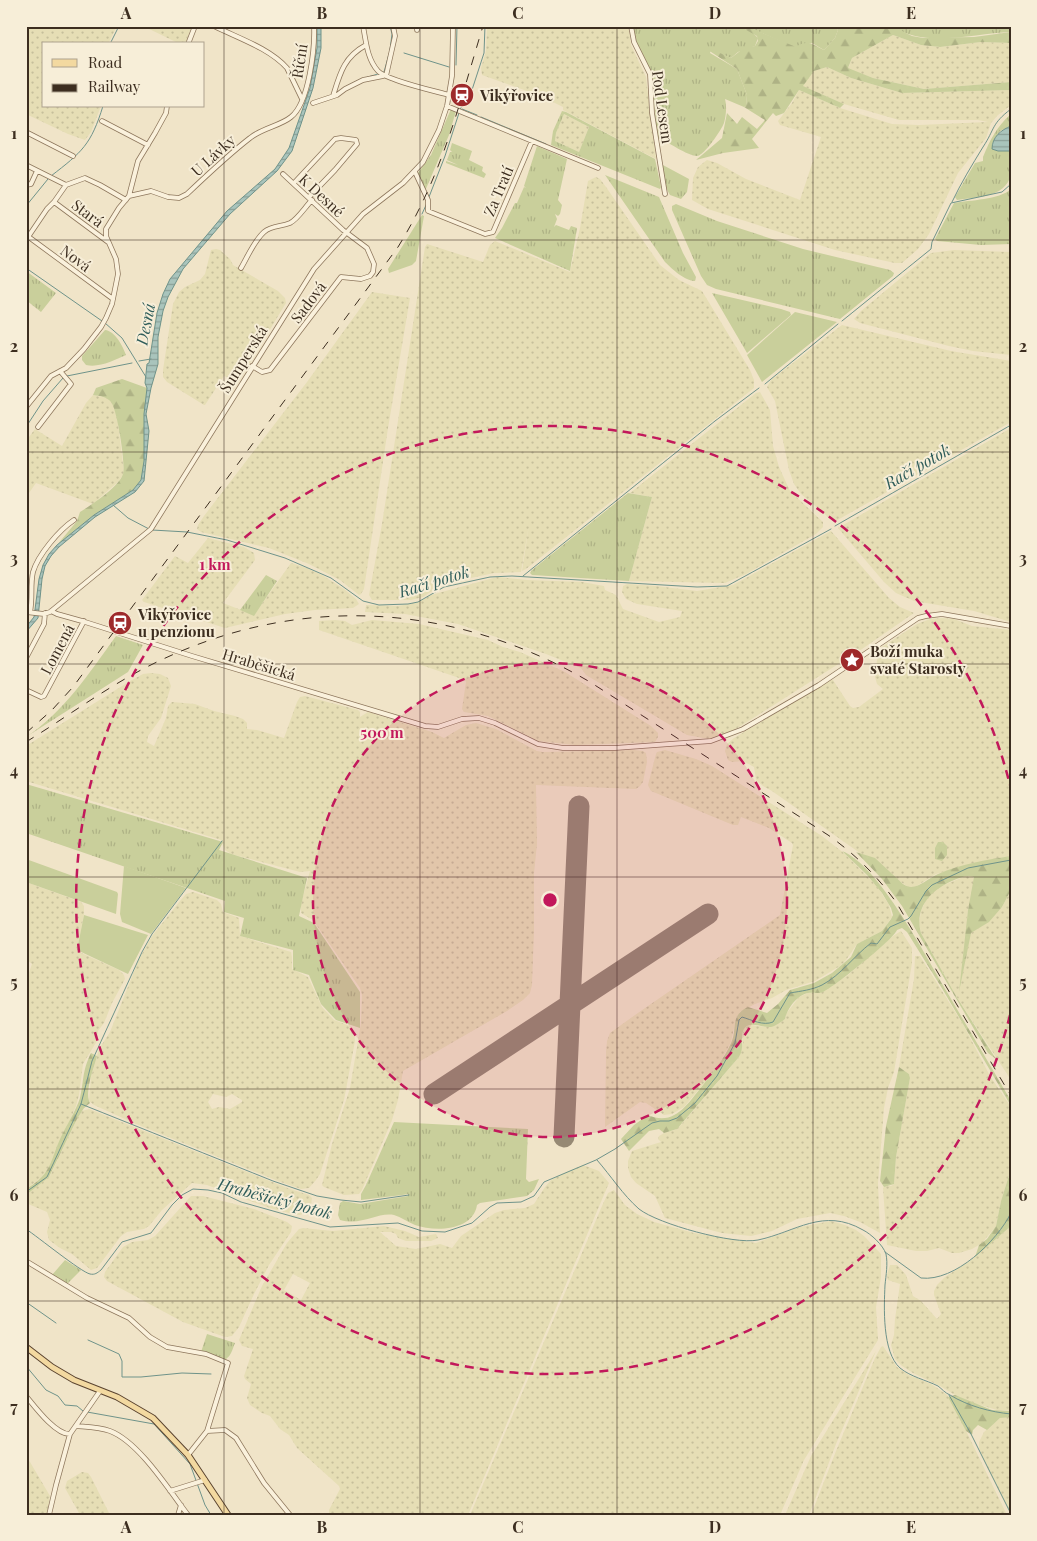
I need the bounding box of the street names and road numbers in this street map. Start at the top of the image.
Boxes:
street label: Říční [286,42,312,80]
street label: Pod Lesem [648,69,678,145]
street label: U Lávky [187,130,240,180]
street label: Za Tratí [478,162,518,219]
street label: K Desné [295,169,349,221]
street label: Stará [68,194,108,232]
street label: Nová [57,240,96,276]
street label: Sadová [286,277,330,327]
street label: Šumperská [215,321,272,396]
street label: Lomená [35,620,79,678]
street label: Hraběšická [220,643,299,685]

